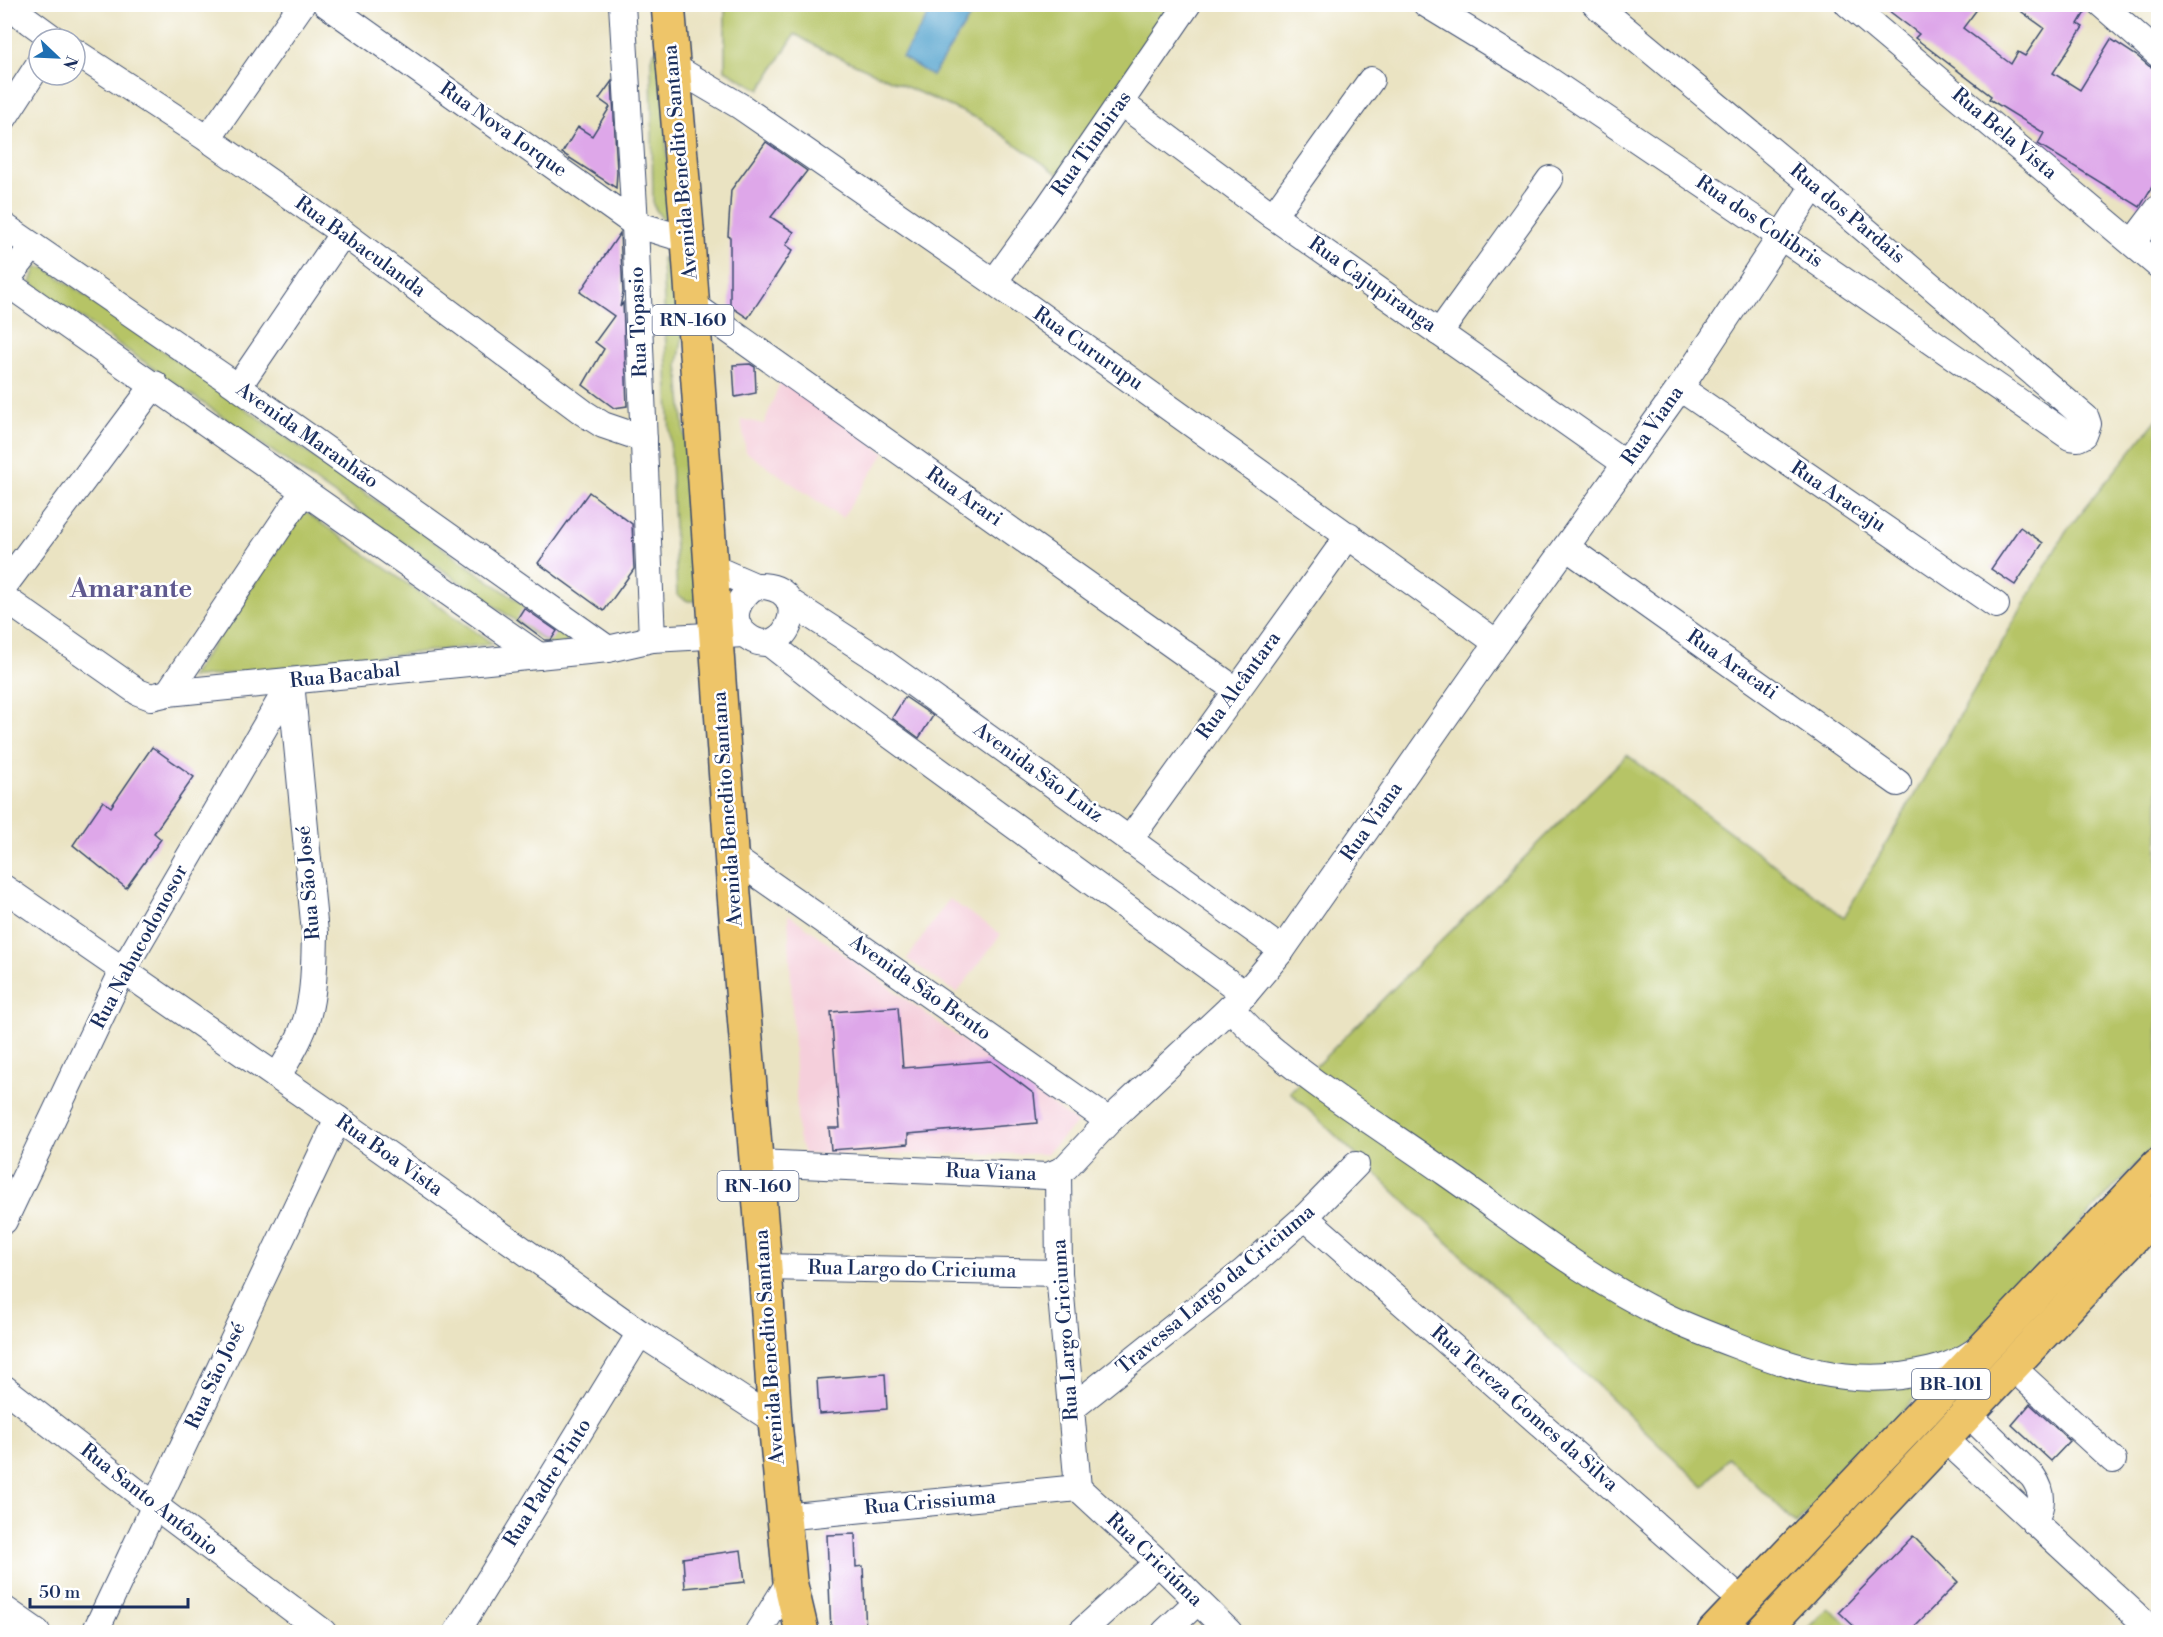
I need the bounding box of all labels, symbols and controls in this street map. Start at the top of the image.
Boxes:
north arrow [27,27,87,87]
street label: Avenida Benedito Santana [658,43,704,282]
text: N [58,53,82,73]
street label: Rua Nova Iorque [434,77,572,183]
street label: Rua Bela Vista [1946,83,2062,186]
street label: Rua Timbiras [1046,86,1138,202]
street label: Rua dos Pardais [1784,158,1910,270]
street label: Rua dos Colibris [1691,170,1827,274]
street label: Rua Babaculanda [290,191,431,304]
street label: Rua Cajupiranga [1303,232,1441,339]
street label: Rua Topasio [625,266,653,378]
street label: Rua Cururupu [1028,302,1148,397]
road number: RN-160 [652,305,734,335]
street label: Avenida Maranhão [230,377,383,495]
street label: Rua Viana [1617,381,1690,471]
street label: Rua Aracaju [1785,456,1891,538]
street label: Rua Arari [921,462,1007,533]
district label: Amarante [69,573,192,605]
street label: Rua Aracati [1682,624,1783,706]
street label: Rua Alcântara [1191,626,1287,745]
street label: Rua Bacabal [288,658,402,694]
street label: Avenida Benedito Santana [707,690,749,928]
street label: Avenida São Luiz [967,717,1108,828]
street label: Rua Viana [1336,777,1409,867]
street label: Rua São José [292,825,326,941]
street label: Rua Nabucodonosor [86,860,194,1034]
street label: Avenida São Bento [843,929,996,1046]
street label: Rua Boa Vista [331,1110,448,1203]
street label: Rua Viana [945,1159,1038,1187]
road number: RN-160 [718,1171,798,1201]
street label: Travessa Largo da Criciuma [1112,1199,1321,1380]
street label: Avenida Benedito Santana [749,1228,791,1466]
street label: Rua Largo Criciuma [1047,1237,1085,1422]
street label: Rua Largo do Criciuma [807,1256,1018,1284]
street label: Rua São José [180,1319,252,1433]
street label: Rua Tereza Gomes da Silva [1425,1321,1624,1498]
road number: BR-101 [1912,1369,1990,1399]
street label: Rua Padre Pinto [499,1414,597,1552]
street label: Rua Santo Antônio [75,1438,223,1562]
street label: Rua Crissiuma [863,1485,998,1521]
street label: Rua Criciúma [1101,1508,1208,1613]
scale bar [30,1571,188,1609]
text: 50 m [39,1581,81,1604]

